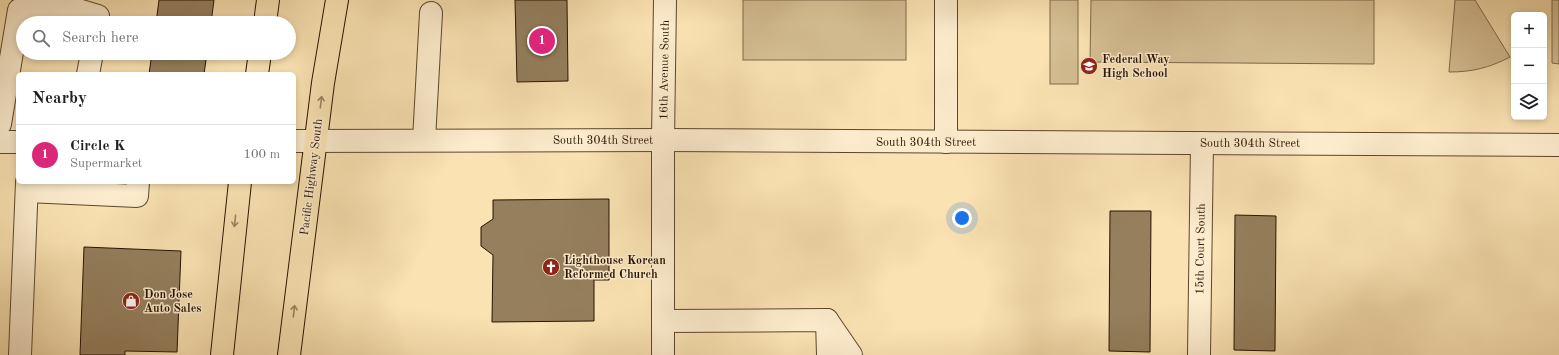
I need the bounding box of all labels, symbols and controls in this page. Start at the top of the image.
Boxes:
map controls [1511,12,1547,120]
button: + [1511,12,1547,48]
search box [16,16,296,60]
street label: 16th Avenue South [658,19,672,120]
pin: 1 [529,26,555,56]
icon: search [30,27,52,49]
text: Search here [62,31,139,46]
button: − [1511,48,1547,84]
place label: Federal Way High School [1102,54,1169,80]
school or university icon: Federal Way High School [1079,56,1099,76]
button: layers [1511,84,1547,120]
text: Nearby [32,90,87,107]
one-way arrow [317,96,325,109]
street label: Pacific Highway South [299,118,325,236]
street label: South 304th Street [553,135,653,147]
street label: South 304th Street [876,137,976,149]
street label: South 304th Street [1200,138,1300,150]
text: Circle K [70,139,125,154]
text: 1 [41,148,49,161]
text: 100 m [243,148,280,161]
text: Supermarket [70,157,142,170]
street label: 15th Court South [1193,203,1208,295]
your location [952,208,972,228]
one-way arrow [231,214,239,227]
place label: Lighthouse Korean Reformed Church [564,255,666,281]
church icon: Lighthouse Korean Reformed Church [541,257,561,277]
place label: Don Jose Auto Sales [144,289,201,315]
shop icon: Don Jose Auto Sales [121,291,141,311]
one-way arrow [291,305,298,318]

